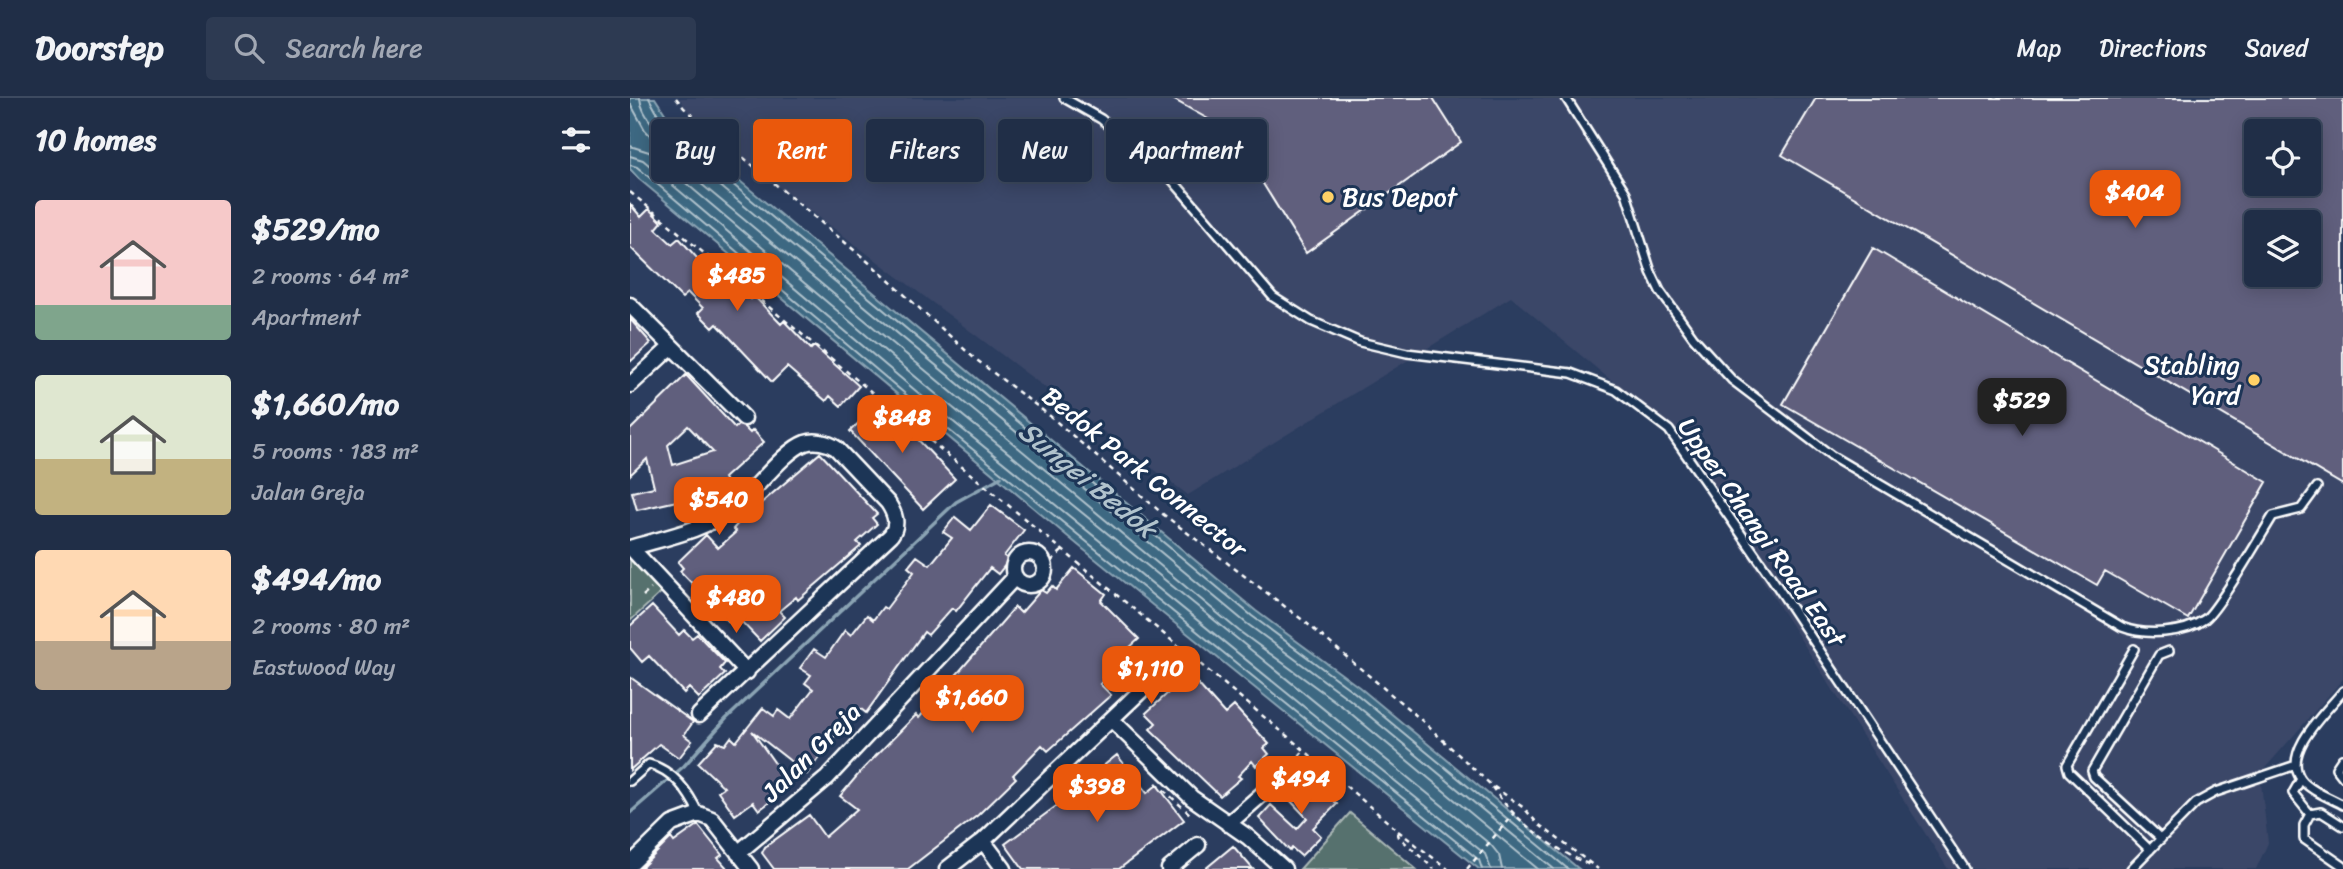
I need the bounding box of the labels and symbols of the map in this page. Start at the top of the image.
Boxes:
pin: $404 [2094,170,2176,230]
place label: Bus Depot [1342,174,1459,220]
marker: Bus Depot [1320,189,1336,205]
pin: $485 [696,254,778,313]
place label: Stabling Yard [2144,342,2242,418]
marker: Stabling Yard [2246,372,2262,388]
street label: Bedok Park Connector [1031,374,1260,571]
pin: $529 [1981,378,2063,438]
pin: $848 [861,396,943,455]
street label: Upper Changi Road East [1665,407,1860,658]
water label: Sungei Bedok [1007,408,1170,553]
pin: $540 [678,478,760,537]
pin: $480 [695,575,777,635]
pin: $1,110 [1094,646,1208,706]
pin: $1,660 [915,676,1029,735]
street label: Jalan Greja [749,691,872,814]
pin: $494 [1260,756,1342,816]
pin: $398 [1056,764,1138,824]

